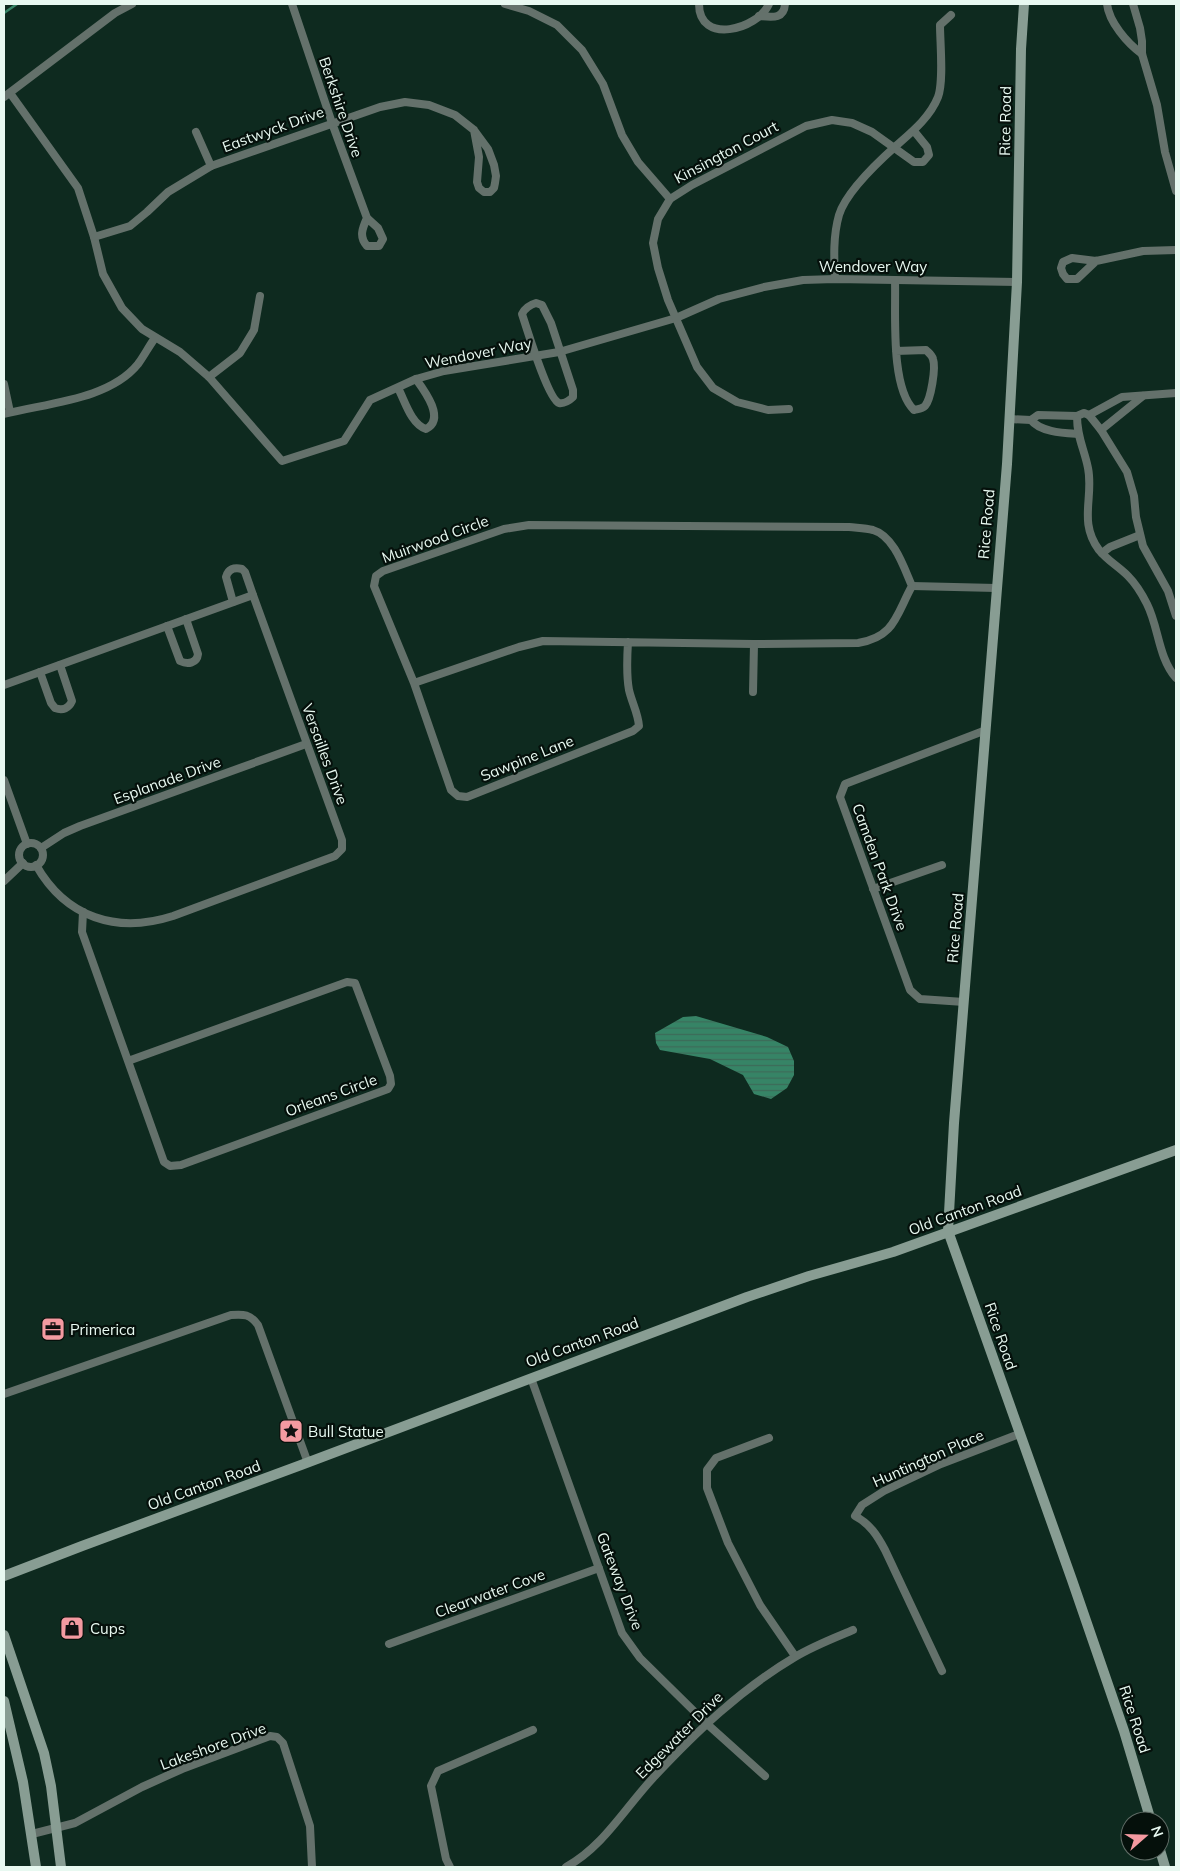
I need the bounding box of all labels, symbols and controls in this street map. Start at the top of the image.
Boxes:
street label: Berkshire Drive [315,54,367,160]
street label: Rice Road [995,86,1015,156]
street label: Eastwyck Drive [220,102,326,156]
street label: Kinsington Court [671,117,781,187]
street label: Wendover Way [819,257,927,276]
street label: Wendover Way [423,333,533,373]
street label: Rice Road [973,488,999,560]
street label: Muirwood Circle [379,511,491,567]
street label: Versailles Drive [298,701,352,807]
street label: Sawpine Lane [478,731,576,785]
street label: Esplanade Drive [111,752,223,808]
street label: Camden Park Drive [848,801,912,933]
street label: Rice Road [942,892,968,964]
street label: Orleans Circle [283,1070,379,1120]
street label: Old Canton Road [906,1181,1024,1239]
street label: Rice Road [981,1300,1021,1372]
street label: Old Canton Road [523,1313,641,1371]
office icon: Primerica [40,1316,66,1342]
place label: Primerica [70,1320,135,1339]
place icon: Bull Statue [278,1418,304,1444]
place label: Bull Statue [308,1422,384,1441]
street label: Huntington Place [869,1425,987,1491]
street label: Old Canton Road [145,1456,263,1514]
street label: Gateway Drive [593,1529,647,1633]
street label: Clearwater Cove [432,1564,548,1622]
shop icon: Cups [59,1615,85,1641]
place label: Cups [90,1619,125,1638]
street label: Rice Road [1115,1683,1155,1755]
street label: Edgewater Drive [631,1687,727,1783]
street label: Lakeshore Drive [157,1718,269,1774]
north arrow [1120,1811,1170,1861]
text: N [1147,1824,1167,1840]

